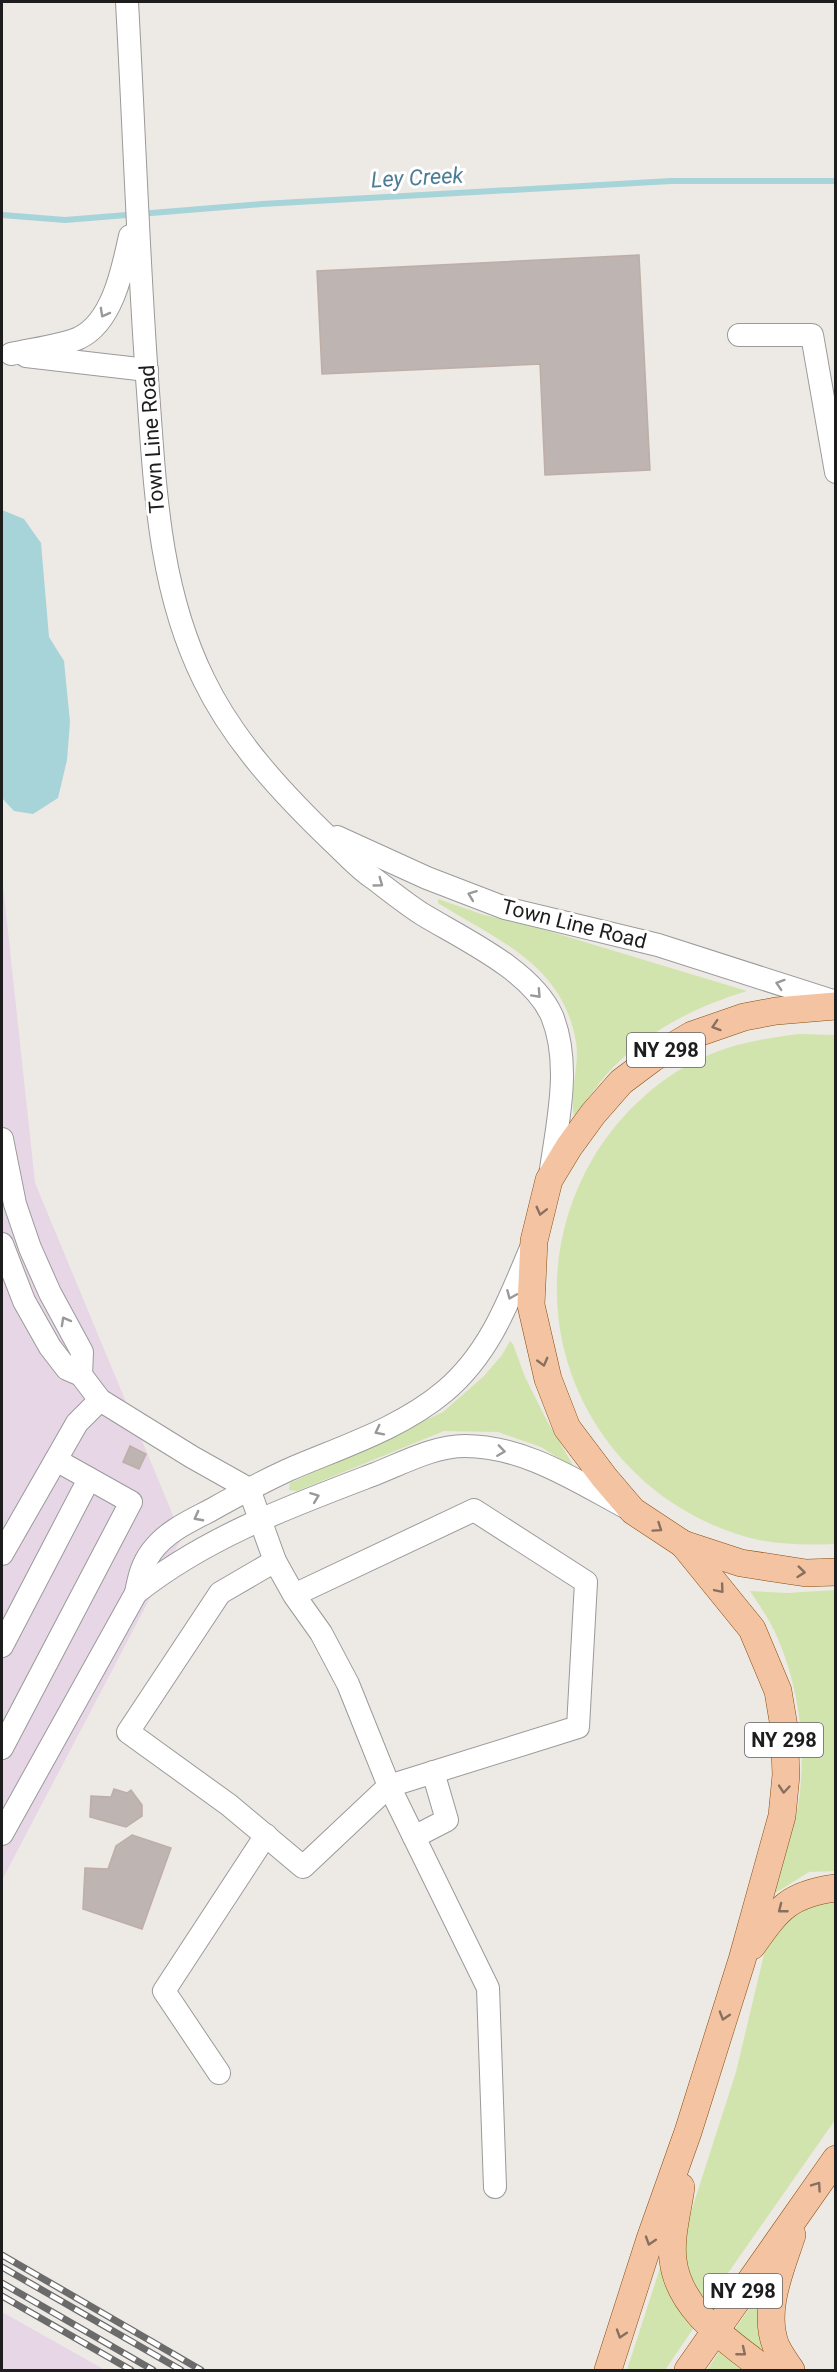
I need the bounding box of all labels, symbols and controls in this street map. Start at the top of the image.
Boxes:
water label: Ley Creek [370,163,465,192]
one-way arrow [100,307,111,318]
street label: Town Line Road [135,364,169,514]
one-way arrow [372,875,383,886]
one-way arrow [467,890,478,902]
street label: Town Line Road [499,894,649,954]
one-way arrow [775,979,786,992]
one-way arrow [530,988,541,998]
one-way arrow [711,1019,722,1032]
road number: NY 298 [627,1033,705,1067]
one-way arrow [536,1206,549,1216]
one-way arrow [506,1289,518,1300]
one-way arrow [61,1317,72,1327]
one-way arrow [536,1356,548,1366]
one-way arrow [375,1424,385,1435]
one-way arrow [496,1445,505,1457]
one-way arrow [309,1492,320,1504]
one-way arrow [194,1510,204,1521]
one-way arrow [651,1521,662,1532]
one-way arrow [796,1565,805,1578]
one-way arrow [713,1582,724,1593]
road number: NY 298 [745,1723,823,1757]
one-way arrow [778,1784,791,1793]
one-way arrow [778,1902,789,1913]
one-way arrow [719,2010,731,2021]
one-way arrow [810,2181,821,2192]
one-way arrow [645,2235,657,2246]
road number: NY 298 [704,2274,782,2308]
one-way arrow [616,2328,629,2339]
one-way arrow [736,2345,747,2356]

